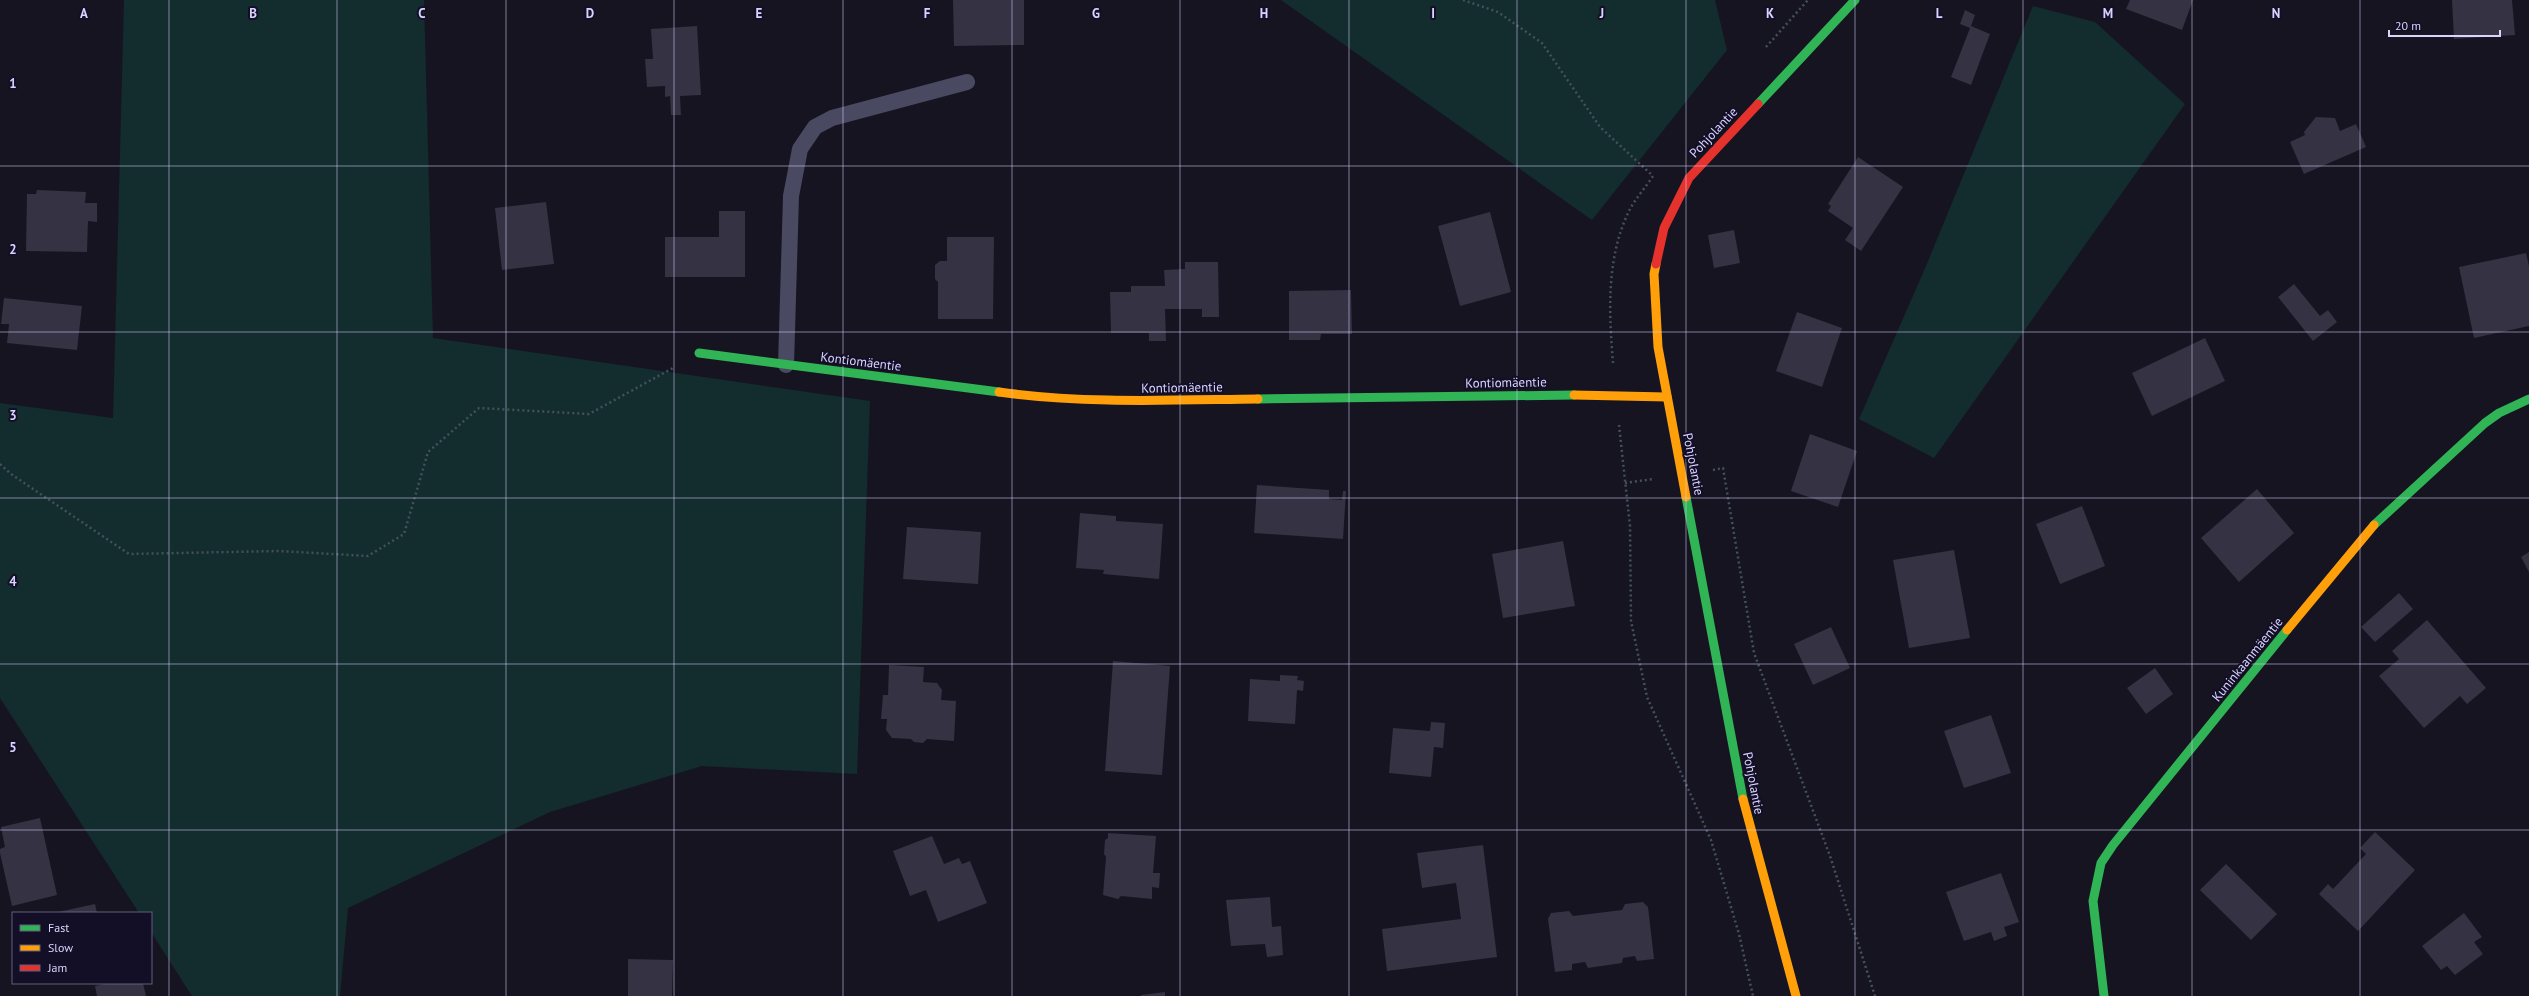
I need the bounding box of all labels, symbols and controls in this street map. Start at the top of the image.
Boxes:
text: A [80,5,88,22]
text: B [249,5,257,22]
text: C [418,5,426,22]
text: D [586,5,594,22]
text: E [756,5,763,22]
text: F [924,5,931,22]
text: G [1092,5,1100,22]
text: H [1260,5,1268,22]
text: I [1431,5,1435,22]
text: J [1599,5,1604,22]
text: K [1766,5,1774,22]
text: L [1936,5,1943,22]
text: M [2103,5,2113,22]
text: N [2272,5,2280,22]
scale bar [2389,12,2500,38]
text: 20 m [2395,18,2421,33]
text: 1 [9,75,17,92]
street label: Pohjolantie [1686,103,1741,161]
text: 2 [9,241,17,258]
street label: Kontiomäentie [819,348,902,375]
street label: Kontiomäentie [1465,373,1547,392]
street label: Kontiomäentie [1141,378,1223,397]
text: 3 [9,407,17,424]
street label: Pohjolantie [1679,431,1708,497]
text: 4 [9,573,17,590]
street label: Kuninkaanmäentie [2208,614,2287,705]
text: 5 [9,739,17,756]
street label: Pohjolantie [1739,750,1768,816]
legend [12,912,152,984]
text: Fast [48,920,69,935]
text: Slow [48,940,73,955]
text: Jam [47,960,67,975]

